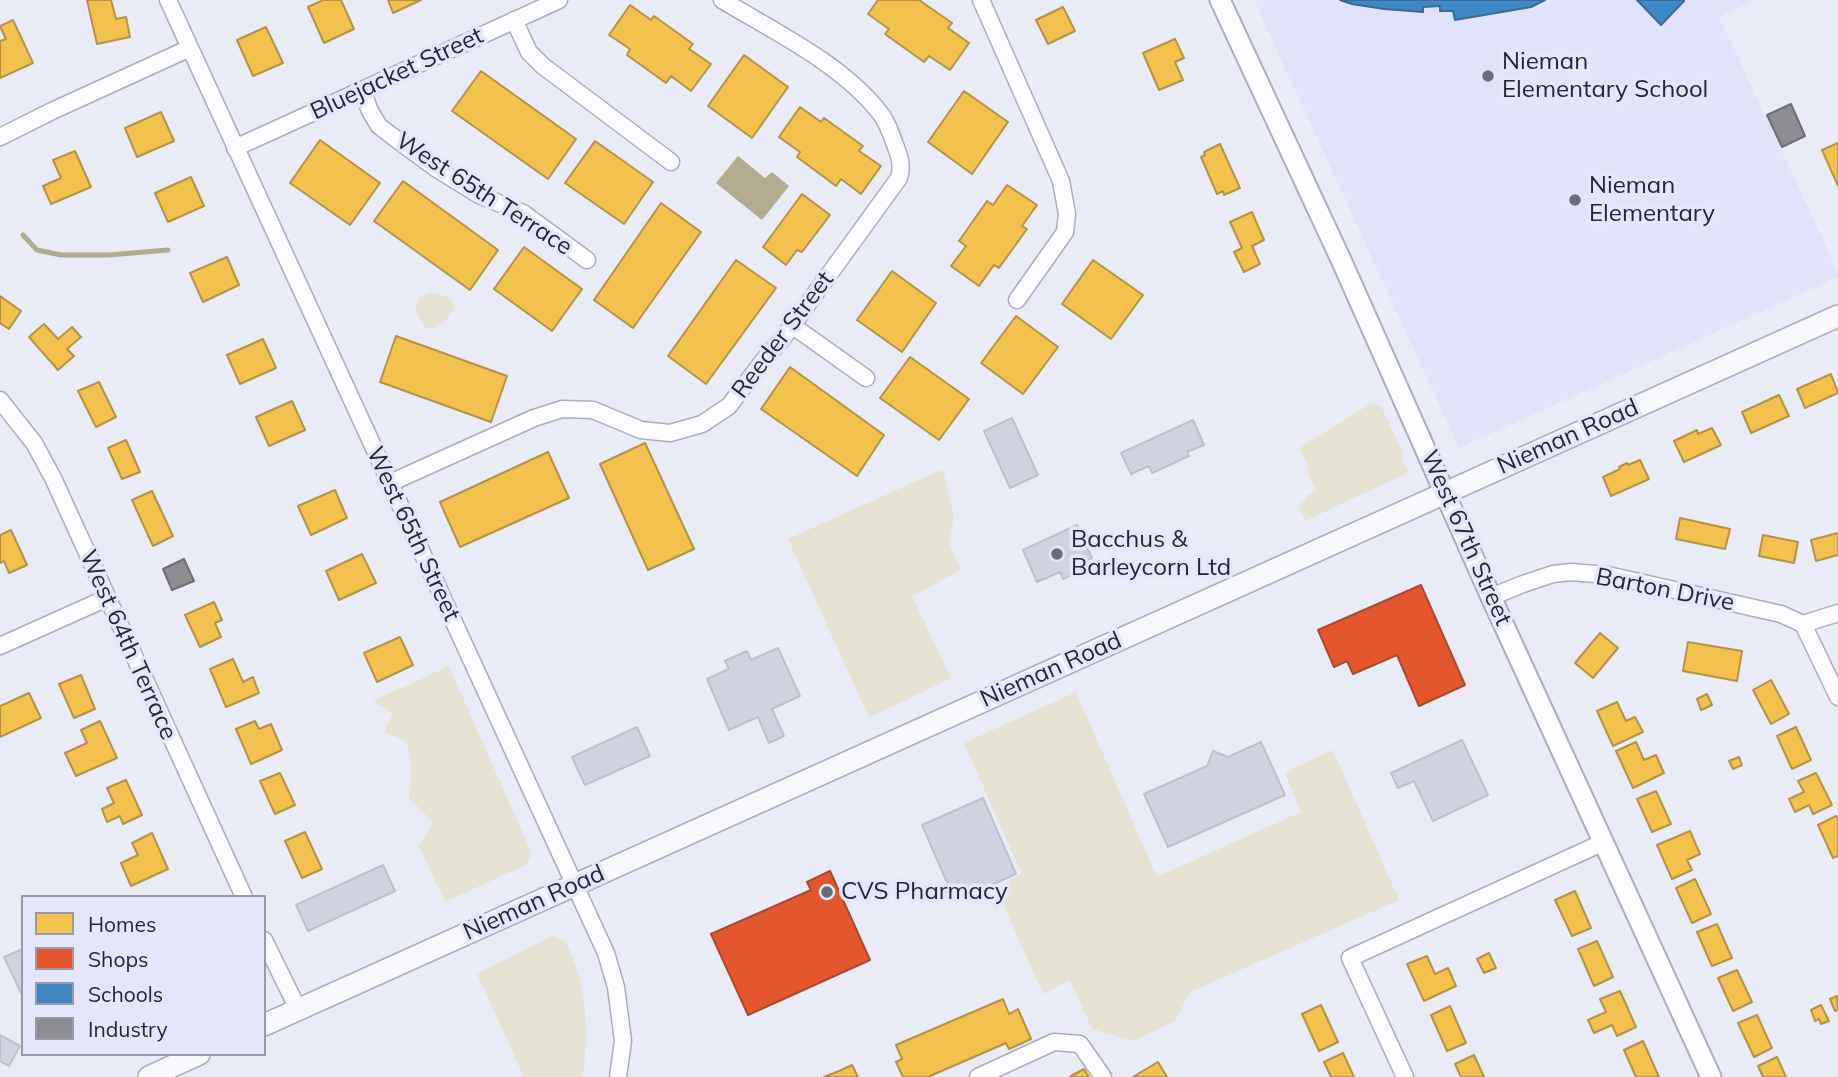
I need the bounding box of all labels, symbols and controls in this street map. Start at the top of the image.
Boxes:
street label: Bluejacket Street [306,21,488,127]
place label: Nieman Elementary School [1502,48,1708,104]
marker: Nieman Elementary School [1480,68,1496,84]
street label: West 65th Terrace [390,126,578,262]
place label: Nieman Elementary [1589,172,1715,228]
marker: Nieman Elementary [1567,192,1583,208]
street label: Reeder Street [726,266,840,404]
street label: Nieman Road [1493,393,1643,481]
street label: West 65th Street [360,442,466,626]
street label: West 67th Street [1414,446,1518,630]
place label: Bacchus & Barleycorn Ltd [1071,526,1231,582]
street label: West 64th Terrace [73,546,183,744]
marker: Bacchus & Barleycorn Ltd [1049,546,1065,562]
street label: Barton Drive [1593,562,1737,618]
street label: Nieman Road [976,626,1126,714]
street label: Nieman Road [459,859,609,947]
place label: CVS Pharmacy [841,878,1008,906]
marker: CVS Pharmacy [819,884,835,900]
legend [21,895,266,1056]
text: Homes [88,911,156,937]
text: Shops [88,946,148,972]
text: Schools [88,981,163,1007]
text: Industry [88,1016,168,1042]

